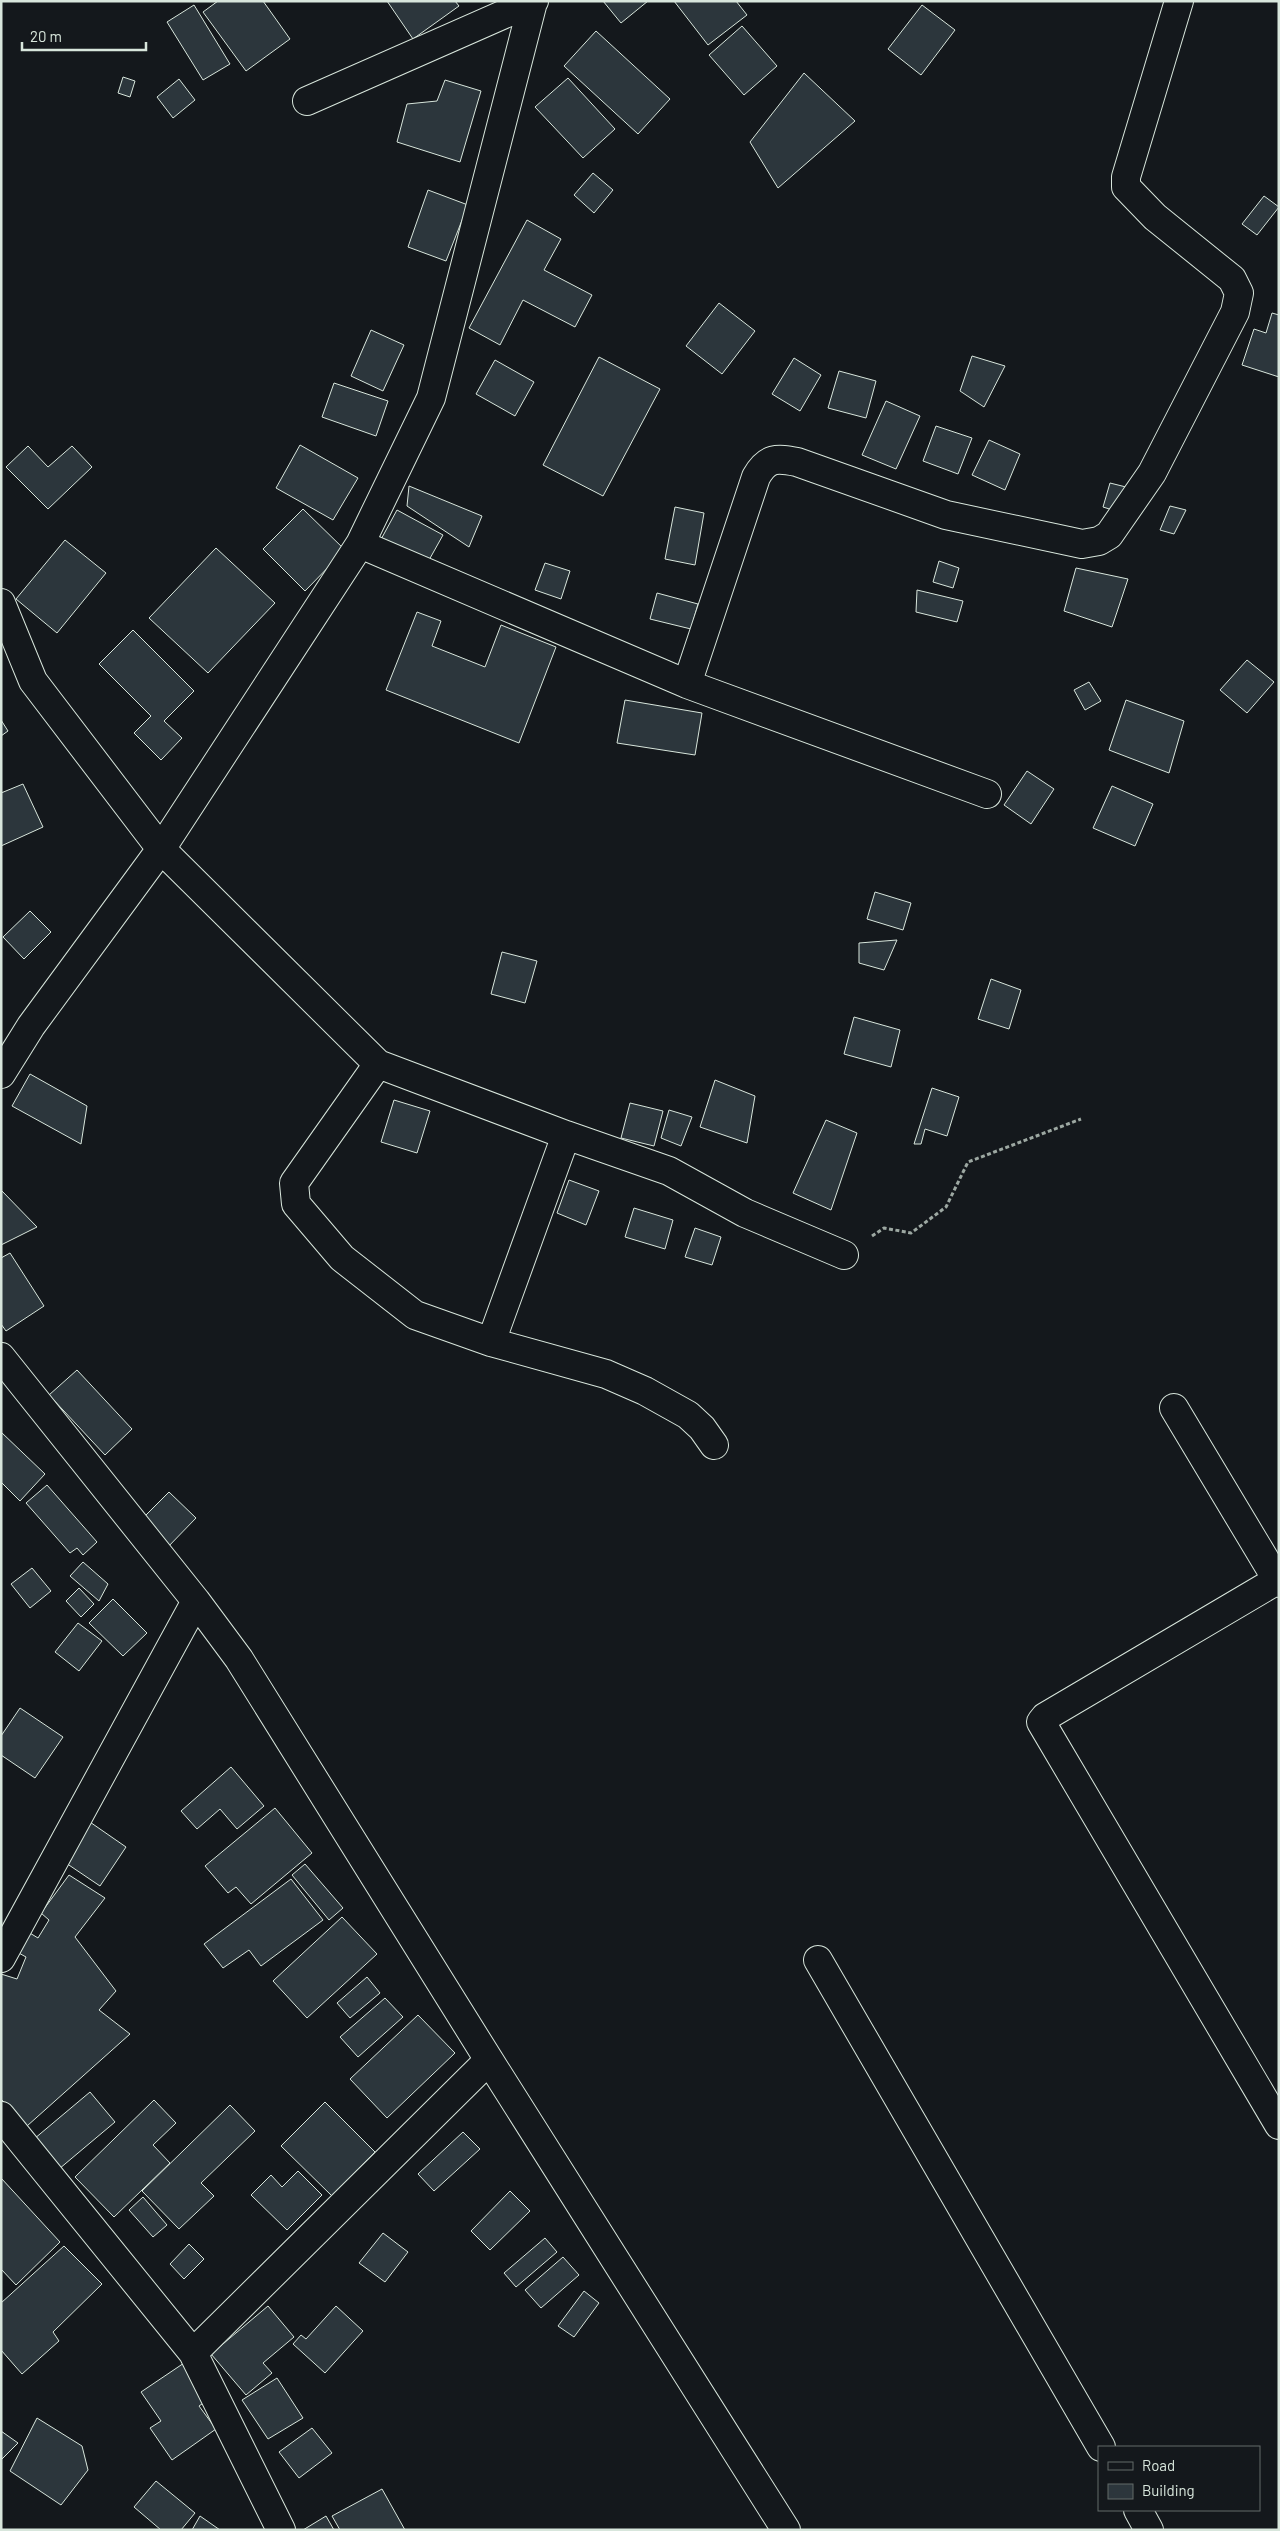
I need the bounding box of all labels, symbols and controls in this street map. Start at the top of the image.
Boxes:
scale bar [22,20,146,52]
text: 20 m [30,27,62,45]
legend [1098,2446,1260,2511]
text: Road [1142,2456,1175,2474]
text: Building [1142,2481,1195,2499]

